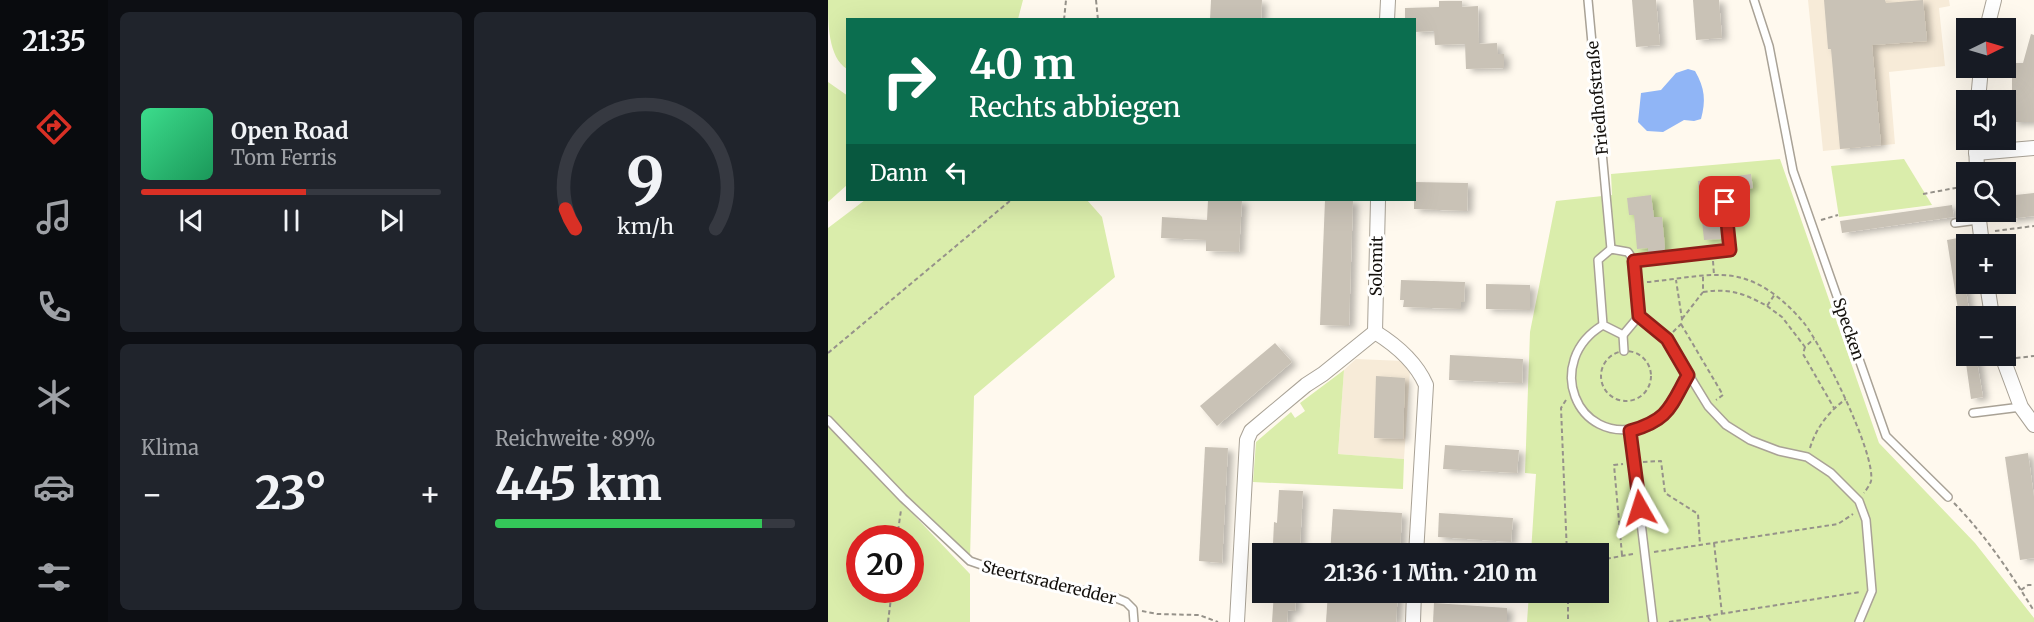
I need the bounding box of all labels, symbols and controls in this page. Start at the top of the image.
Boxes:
north arrow [1956,18,2016,78]
map controls [1956,18,2016,366]
text: 21:35 [22,24,86,58]
text: 40 m [969,38,1075,90]
street label: Friedhofstraße [1582,40,1612,156]
icon: right [870,42,948,120]
text: Rechts abbiegen [969,90,1181,124]
button: sound [1956,90,2016,150]
icon: directions [33,106,75,148]
text: Open Road [231,117,349,145]
text: 9 [626,142,664,220]
text: Tom Ferris [231,145,337,170]
icon: left [940,156,973,189]
text: Dann [870,159,928,187]
button: search [1956,162,2016,222]
pin [1699,176,1750,227]
icon: arrive [1708,185,1741,218]
icon: music [33,196,75,238]
icon: previous [175,204,208,237]
icon: pause [275,204,308,237]
icon: next [375,204,408,237]
text: km/h [617,214,673,241]
button: + [1956,234,2016,294]
street label: Solomit [1365,235,1387,296]
icon: phone [33,286,75,328]
street label: Specken [1829,295,1869,363]
button: − [1956,306,2016,366]
icon: climate [33,376,75,418]
text: Reichweite · 89% [495,426,656,451]
text: Klima [141,435,199,460]
text: 445 km [495,456,662,512]
text: 23° [255,465,327,521]
icon: car [33,466,75,508]
text: − [141,474,163,515]
text: + [419,474,441,515]
position arrow [1608,476,1672,540]
speed limit sign: 20 [846,525,924,603]
icon: filters [33,556,75,598]
street label: Steertsraderedder [980,556,1118,608]
text: 21:36 · 1 Min. · 210 m [1324,559,1537,587]

